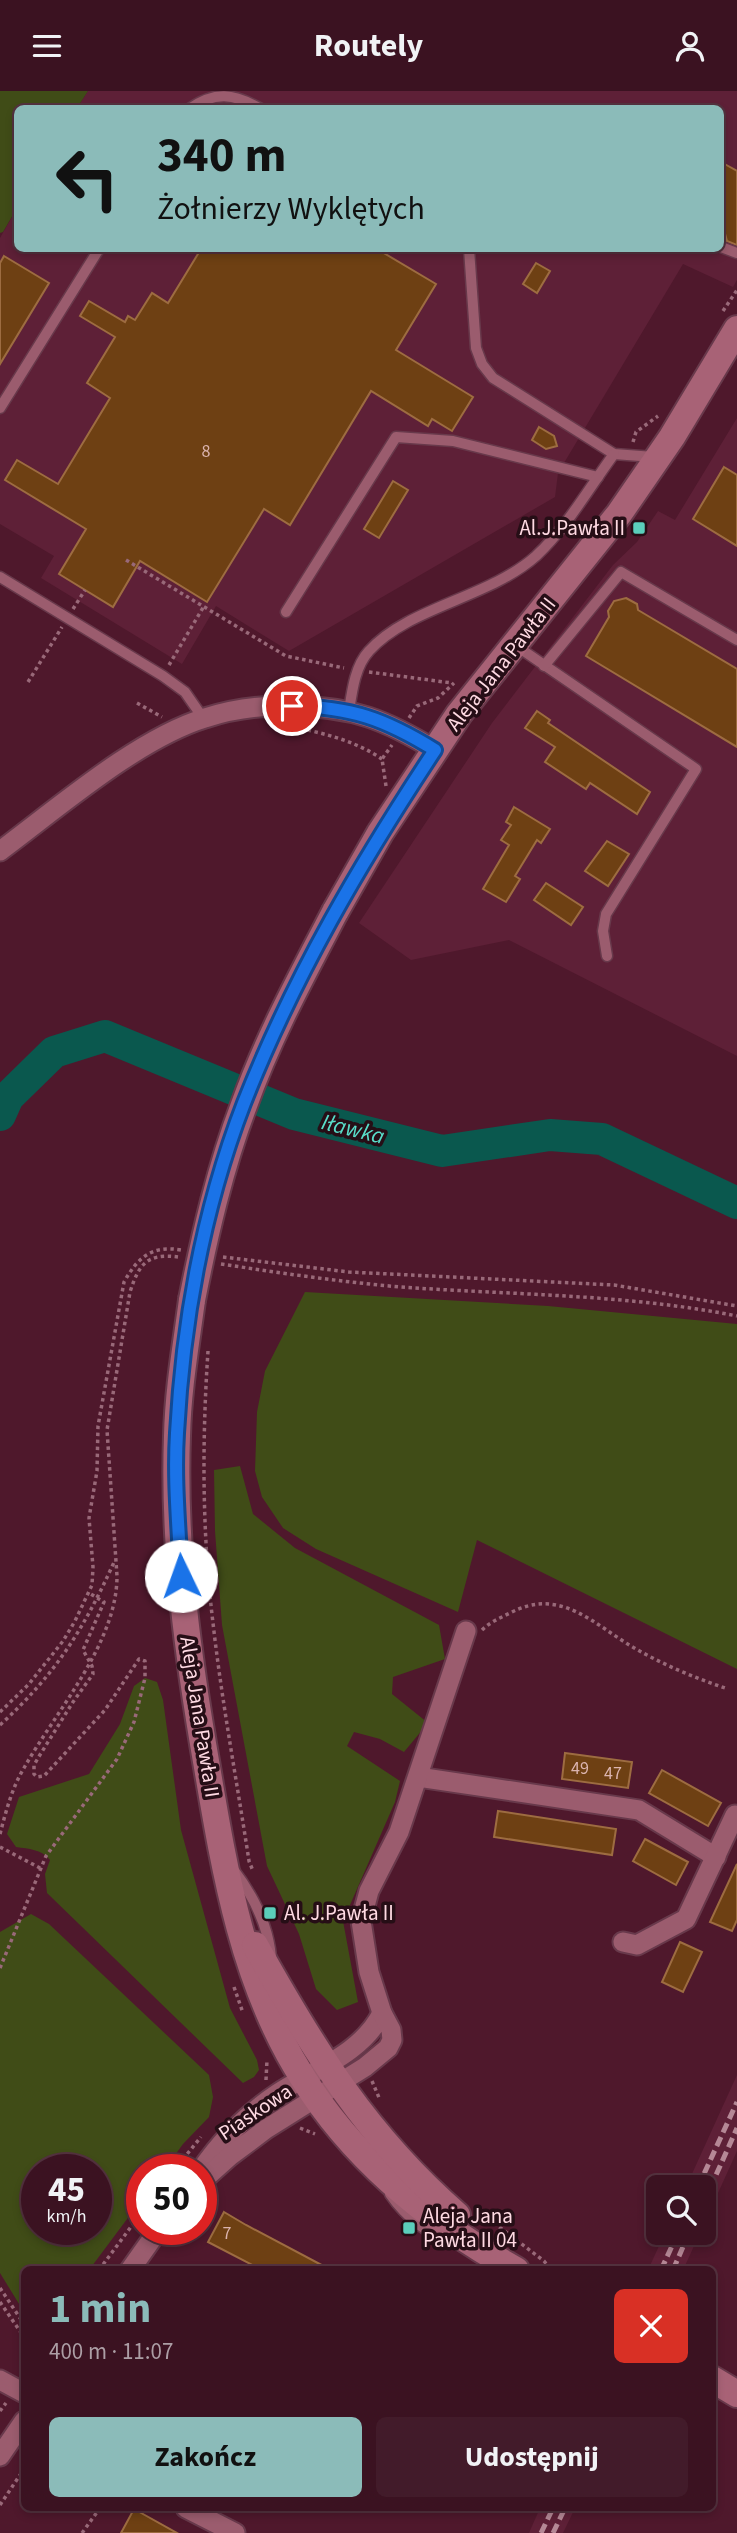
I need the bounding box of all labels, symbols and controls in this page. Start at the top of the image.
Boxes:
text: Routely [314,23,423,69]
icon: menu [28,27,66,65]
icon: person [671,27,709,65]
text: 340 m [157,121,286,191]
icon: left [42,133,133,224]
text: Żołnierzy Wyklętych [157,186,425,232]
house number: 8 [202,439,211,464]
place label: Al.J.Pawła II [519,513,625,543]
marker: Al.J.Pawła II [631,520,647,536]
street label: Aleja Jana Pawła II [439,591,563,737]
pin [262,676,322,736]
icon: arrive [273,687,311,725]
water label: Iławka [318,1105,388,1153]
position arrow [144,1539,218,1613]
street label: Aleja Jana Pawła II [172,1634,228,1800]
house number: 49 [571,1756,589,1781]
house number: 47 [604,1761,622,1786]
place label: Al. J.Pawła II [284,1898,394,1928]
marker: Al. J.Pawła II [262,1905,278,1921]
street label: Piaskowa [212,2076,298,2148]
speed limit sign: 50 [126,2154,217,2245]
text: 45 [48,2165,85,2215]
map controls [646,2175,716,2245]
button: search [646,2175,716,2245]
place label: Aleja Jana Pawła II 04 [423,2201,517,2255]
text: km/h [47,2204,86,2229]
marker: Aleja Jana Pawła II 04 [401,2220,417,2236]
house number: 7 [223,2221,232,2246]
text: 1 min [49,2279,151,2339]
button: close [614,2289,688,2363]
text: 400 m · 11:07 [49,2335,173,2368]
button: Zakończ [49,2417,362,2497]
button: Udostępnij [376,2417,688,2497]

